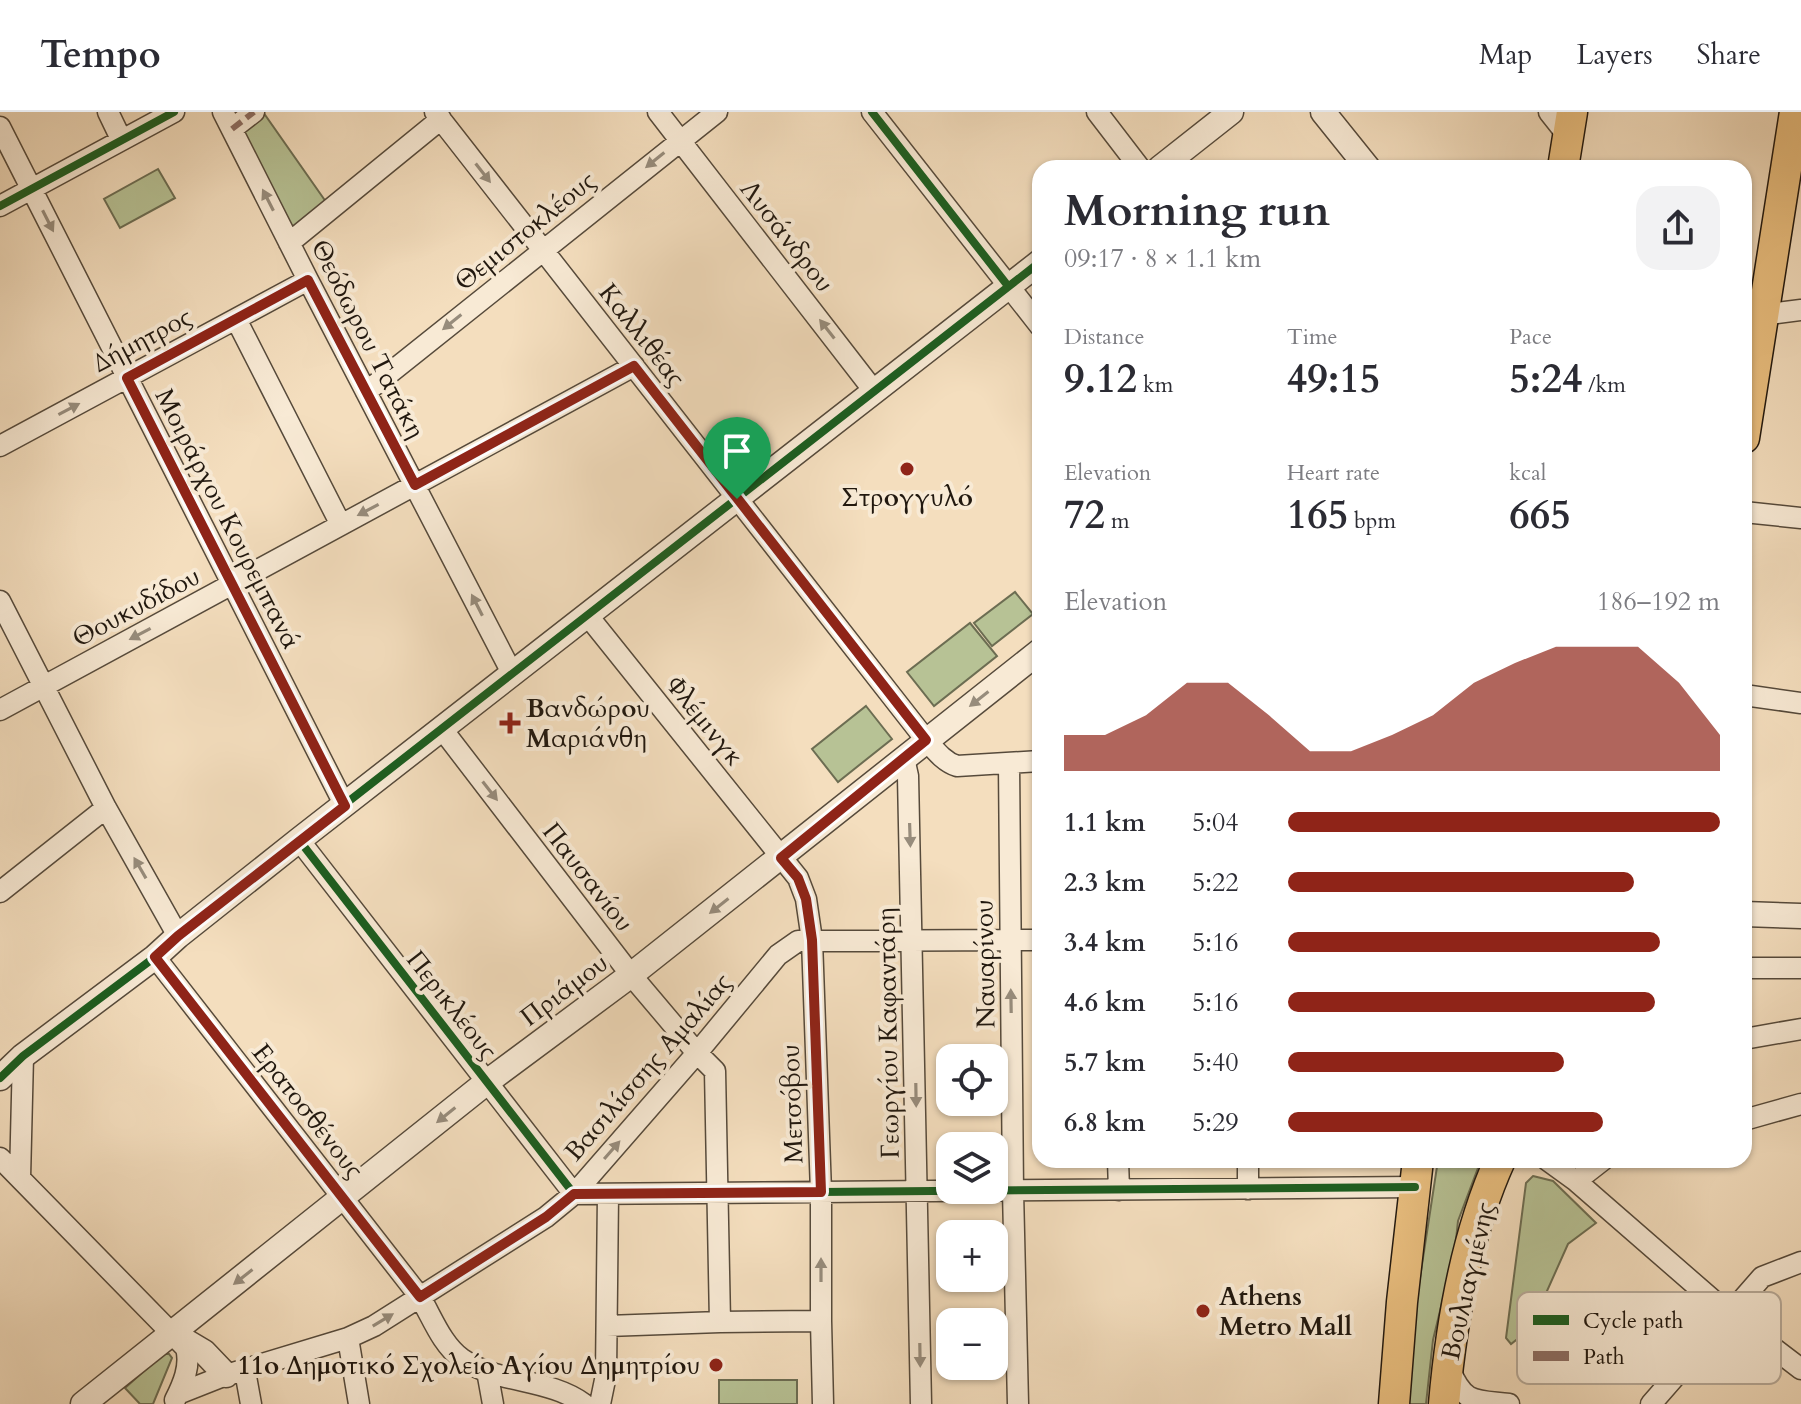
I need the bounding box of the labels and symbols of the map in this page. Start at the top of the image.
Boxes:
one-way arrow [645,151,665,168]
street label: Θεμιστοκλέους [447,163,603,299]
one-way arrow [475,163,491,184]
street label: Λυσάνδρου [732,173,842,299]
one-way arrow [261,189,275,212]
one-way arrow [41,210,55,233]
street label: Θεόδωρου Τατάκη [303,233,433,445]
street label: Καλλιθέας [591,276,693,394]
street label: Δήμητρος [86,299,198,381]
one-way arrow [443,313,463,330]
one-way arrow [819,319,835,339]
street label: Μοιράρχου Κουρεμπανά [147,382,309,656]
one-way arrow [57,402,80,415]
pin [703,417,771,499]
marker: Στρογγυλό [898,460,916,478]
place label: Στρογγυλό [841,480,973,515]
one-way arrow [357,504,380,517]
street label: Θουκυδίδου [66,559,206,655]
one-way arrow [470,594,483,617]
one-way arrow [129,627,151,641]
street label: Φλέμινγκ [658,669,752,773]
one-way arrow [969,690,989,707]
place label: Βανδώρου Μαριάνθη [526,691,650,756]
marker: Βανδώρου Μαριάνθη [501,714,519,732]
one-way arrow [481,781,497,801]
street label: Παυσανίου [534,815,642,939]
one-way arrow [904,823,916,848]
one-way arrow [133,857,147,879]
one-way arrow [709,897,730,913]
street label: Ναυαρίνου [966,899,1004,1029]
street label: Γεωργίου Καφαντάρη [868,907,908,1159]
street label: Περικλέους [398,943,506,1067]
street label: Πριάμου [513,946,615,1034]
street label: Βασιλίσσης Αμαλίας [557,966,739,1168]
one-way arrow [1005,988,1017,1013]
street label: Ερατοσθένους [244,1036,372,1186]
street label: Μετσόβου [772,1044,812,1164]
one-way arrow [909,1083,922,1108]
one-way arrow [436,1106,456,1122]
one-way arrow [603,1140,621,1159]
street label: Βουλιαγμένης [1433,1199,1503,1363]
one-way arrow [815,1257,827,1282]
one-way arrow [233,1268,253,1285]
place label: Athens Metro Mall [1219,1279,1352,1344]
legend [1517,1292,1781,1384]
marker: Athens Metro Mall [1194,1302,1212,1320]
text: Cycle path [1583,1306,1683,1336]
one-way arrow [372,1314,394,1328]
text: Path [1583,1342,1625,1372]
one-way arrow [914,1343,926,1368]
place label: 11ο Δημοτικό Σχολείο Αγίου Δημητρίου [237,1348,700,1383]
marker: 11ο Δημοτικό Σχολείο Αγίου Δημητρίου [707,1356,725,1374]

